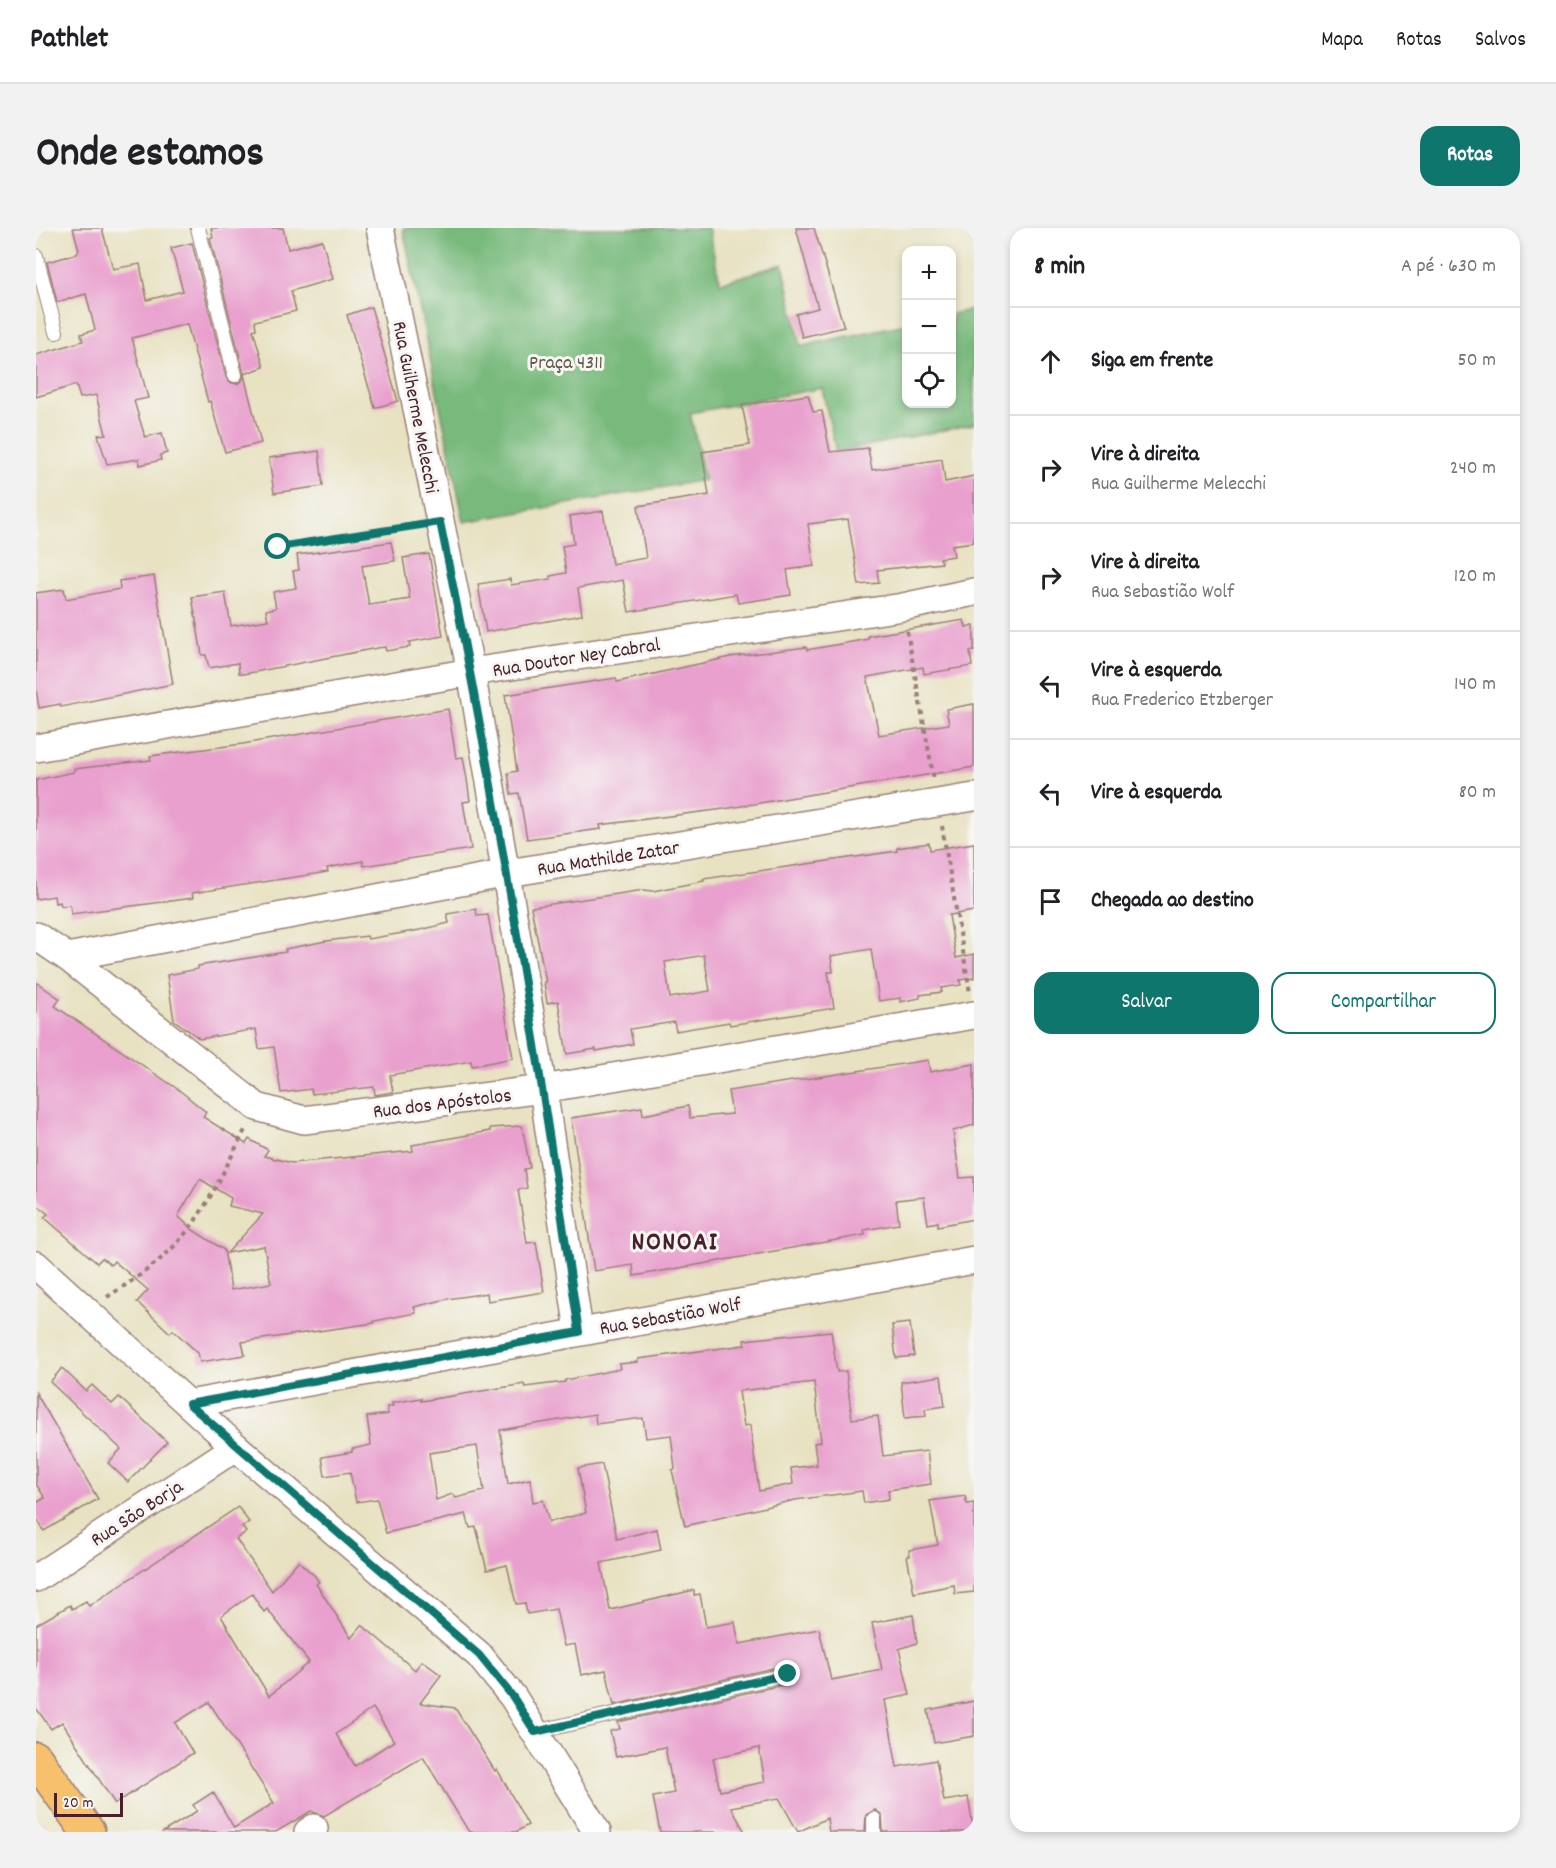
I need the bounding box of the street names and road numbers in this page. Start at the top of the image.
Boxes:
street label: Rua Guilherme Melecchi [384,319,445,496]
street label: Rua Doutor Ney Cabral [491,632,662,686]
street label: Rua Mathilde Zatar [535,835,682,885]
street label: Rua dos Apóstolos [371,1083,513,1127]
street label: Rua Sebastião Wolf [598,1292,744,1344]
street label: Rua São Borja [86,1474,190,1555]

